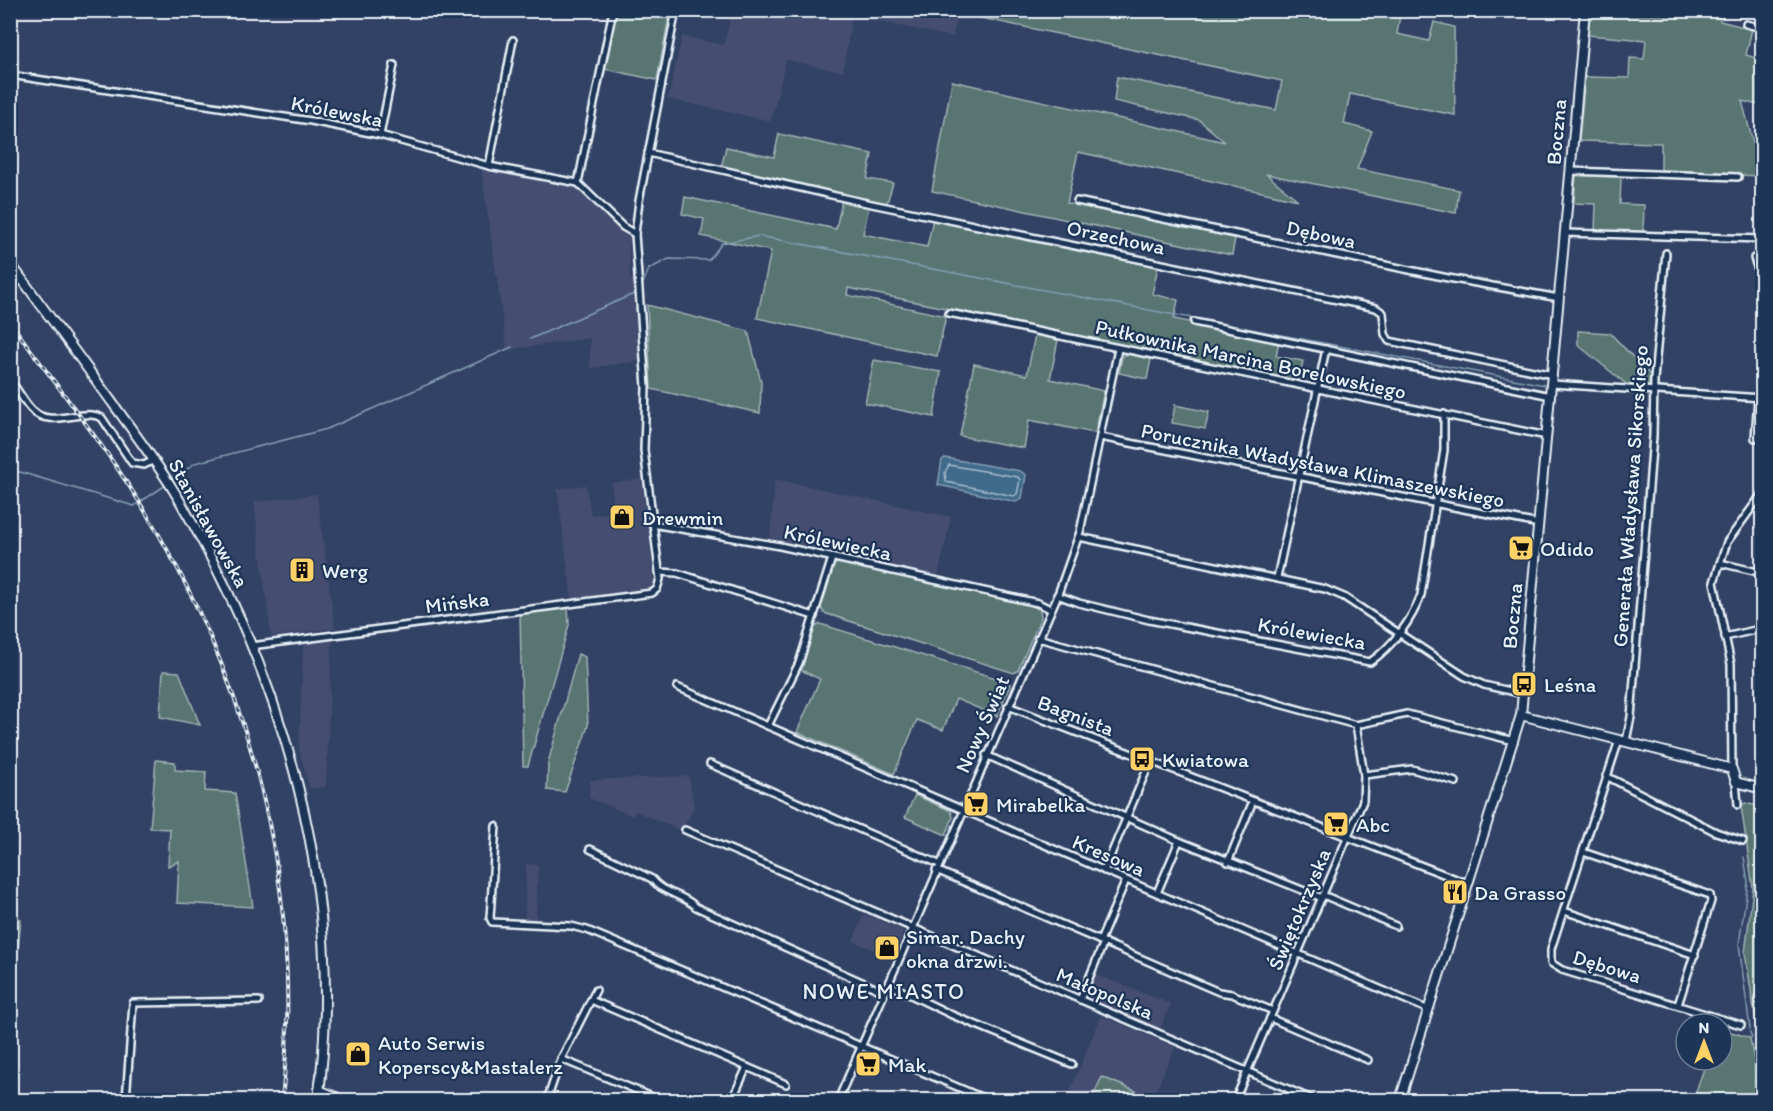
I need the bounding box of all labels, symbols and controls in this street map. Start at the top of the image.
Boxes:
street label: Królewska [289,90,385,132]
street label: Boczna [1541,98,1571,166]
street label: Orzechowa [1064,214,1168,260]
street label: Dębowa [1284,214,1358,254]
street label: Pułkownika Marcina Borelowskiego [1093,314,1409,404]
street label: Generała Władysława Sikorskiego [1607,344,1653,648]
street label: Porucznika Władysława Klimaszewskiego [1139,417,1507,513]
street label: Stanisławowska [163,454,255,592]
shop icon: Drewmin [607,502,637,532]
place label: Drewmin [642,505,724,530]
street label: Królewiecka [782,518,894,566]
supermarket icon: Odido [1506,533,1536,563]
place label: Odido [1540,536,1594,561]
building icon: Werg [287,555,317,585]
place label: Werg [322,558,369,583]
street label: Boczna [1497,582,1527,650]
street label: Mińska [424,586,490,618]
street label: Królewiecka [1256,611,1368,655]
bus stop icon: Leśna [1509,669,1539,699]
street label: Nowy Świat [949,671,1015,777]
place label: Leśna [1544,672,1596,697]
street label: Bagnista [1034,689,1118,741]
bus stop icon: Kwiatowa [1127,744,1157,774]
place label: Kwiatowa [1162,747,1249,772]
supermarket icon: Mirabelka [961,789,991,819]
place label: Mirabelka [996,792,1085,817]
supermarket icon: Abc [1321,809,1351,839]
place label: Abc [1356,812,1390,837]
street label: Kresowa [1069,828,1149,882]
street label: Świętokrzyska [1262,844,1336,974]
restaurant icon: Da Grasso [1440,877,1470,907]
place label: Da Grasso [1474,880,1566,905]
place label: Simar. Dachy okna drzwi. [906,924,1025,973]
shop icon: Simar. Dachy okna drzwi. [872,933,902,963]
street label: Dębowa [1570,944,1644,988]
street label: Małopolska [1053,961,1157,1025]
district label: NOWE MIASTO [802,978,966,1005]
north arrow [1674,1012,1734,1072]
text: N [1699,1018,1709,1037]
place label: Auto Serwis Koperscy&Mastalerz [378,1030,563,1079]
shop icon: Auto Serwis Koperscy&Mastalerz [343,1039,373,1069]
supermarket icon: Mak [853,1049,883,1079]
place label: Mak [888,1052,926,1077]

